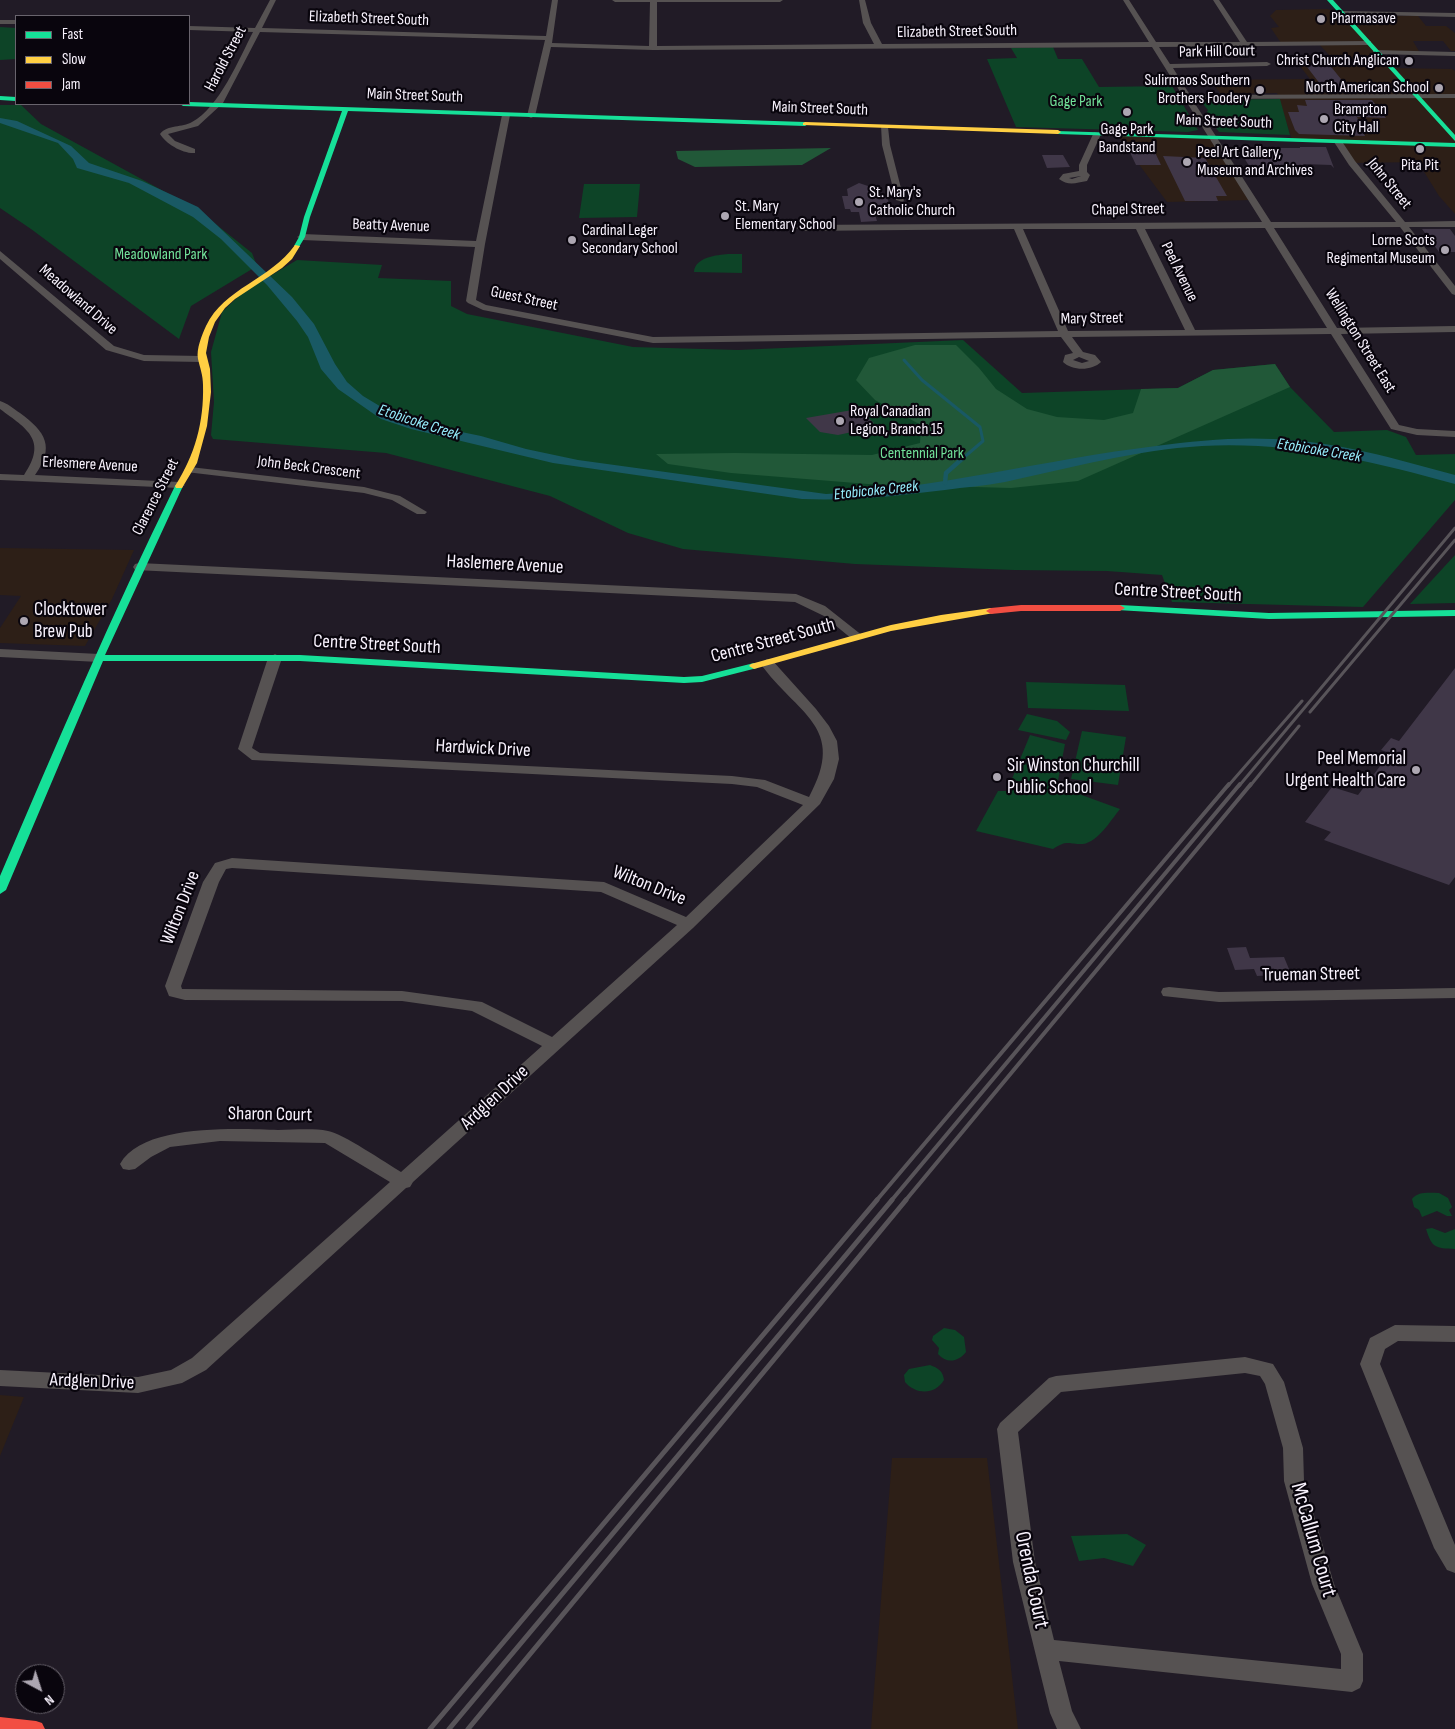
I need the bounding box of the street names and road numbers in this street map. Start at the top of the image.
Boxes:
street label: Elizabeth Street South [309,7,429,31]
street label: Elizabeth Street South [897,21,1017,43]
street label: Harold Street [201,23,251,95]
street label: Park Hill Court [1179,42,1255,62]
street label: Main Street South [367,85,463,107]
street label: Main Street South [772,98,868,120]
street label: Main Street South [1176,111,1272,133]
street label: John Street [1363,155,1415,213]
street label: Chapel Street [1091,200,1165,220]
street label: Beatty Avenue [352,215,430,237]
street label: Peel Avenue [1156,239,1202,305]
street label: Meadowland Drive [35,261,121,339]
street label: Guest Street [489,283,559,315]
street label: Wellington Street East [1320,285,1400,397]
street label: Mary Street [1060,309,1124,329]
street label: John Beck Crescent [256,452,362,484]
street label: Erlesmere Avenue [42,453,138,477]
street label: Clarence Street [128,455,184,539]
street label: Haslemere Avenue [446,551,564,579]
street label: Centre Street South [1114,578,1242,608]
street label: Centre Street South [708,613,838,669]
street label: Centre Street South [313,630,441,660]
street label: Hardwick Drive [435,735,531,763]
street label: Wilton Drive [609,861,689,911]
street label: Wilton Drive [157,868,205,948]
street label: Trueman Street [1262,963,1360,987]
street label: Ardglen Drive [456,1061,534,1135]
street label: Sharon Court [228,1103,312,1127]
street label: Ardglen Drive [49,1369,135,1395]
street label: McCallum Court [1284,1480,1342,1600]
street label: Orenda Court [1008,1529,1054,1631]

